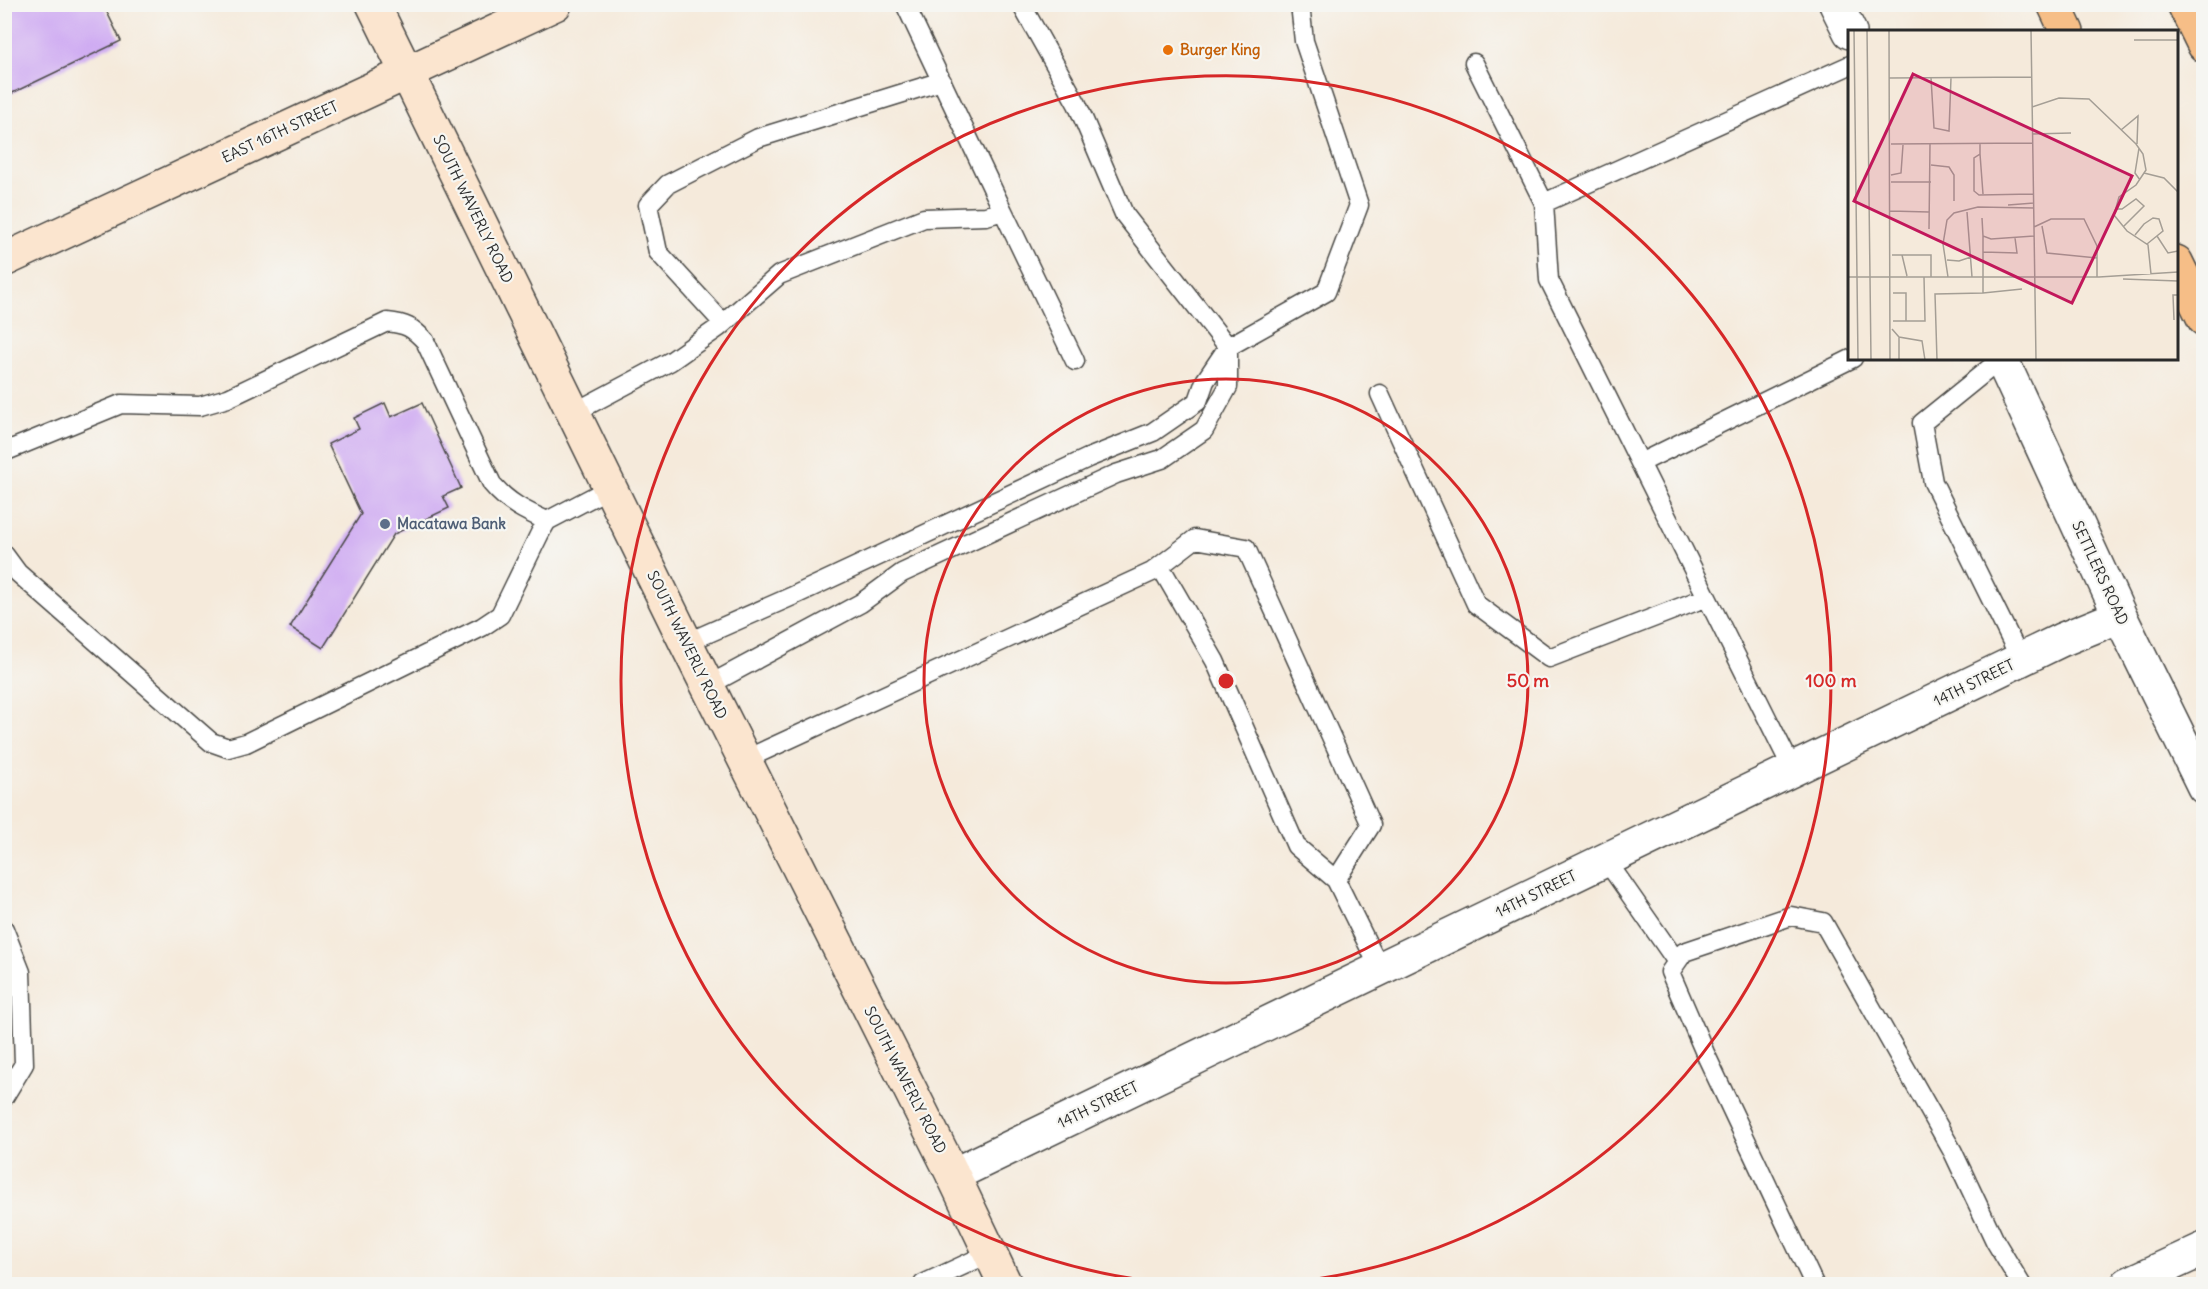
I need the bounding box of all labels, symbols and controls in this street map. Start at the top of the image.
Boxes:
inset map [1848,30,2178,360]
place label: Burger King [1180,40,1260,60]
marker: Burger King [1161,43,1175,57]
street label: EAST 16TH STREET [219,96,341,167]
street label: SOUTH WAVERLY ROAD [429,132,518,286]
place label: Macatawa Bank [397,514,506,533]
marker: Macatawa Bank [378,517,392,531]
street label: SETTLERS ROAD [2068,518,2133,628]
street label: SOUTH WAVERLY ROAD [643,568,732,722]
street label: 14TH STREET [1930,655,2017,710]
text: 50 m [1507,669,1549,692]
text: 100 m [1806,669,1857,692]
centre of rings [1216,671,1236,691]
street label: 14TH STREET [1492,866,1579,921]
street label: SOUTH WAVERLY ROAD [860,1003,951,1157]
street label: 14TH STREET [1054,1077,1141,1132]

